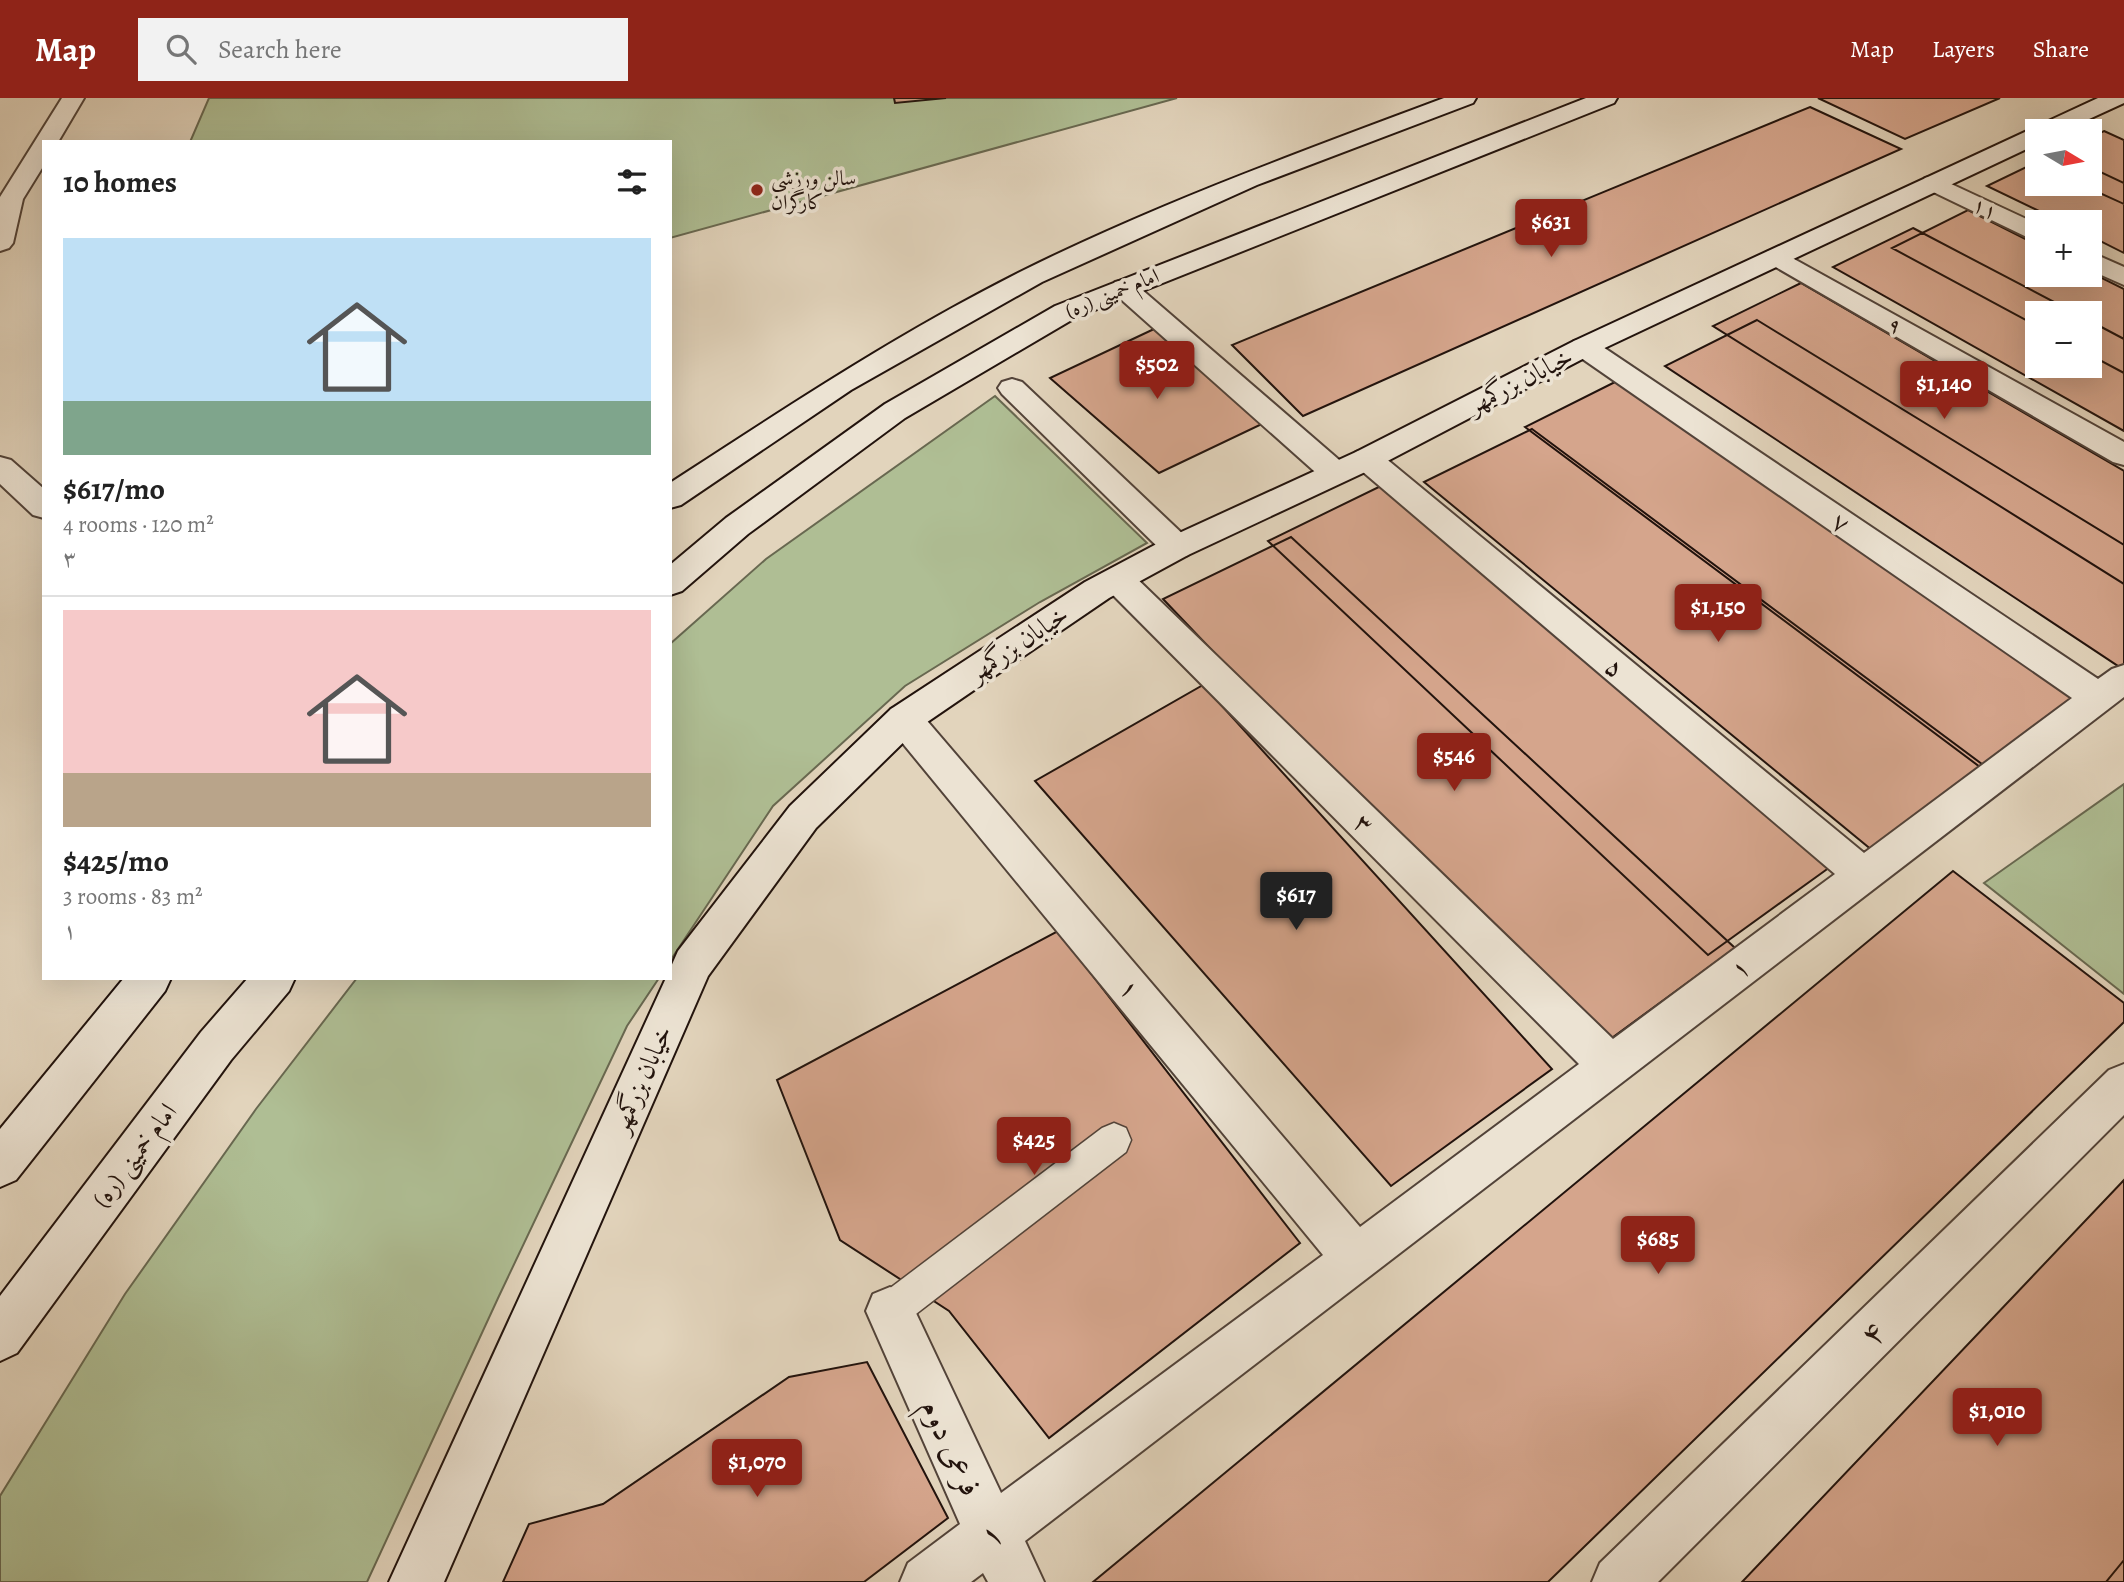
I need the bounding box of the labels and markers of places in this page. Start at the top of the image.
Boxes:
place label: سالن ورزشی کارگران [771,164,856,216]
marker: سالن ورزشی کارگران [749,182,765,198]
pin: $631 [1510,200,1592,259]
pin: $502 [1116,342,1198,401]
pin: $1,140 [1887,362,2001,421]
pin: $1,150 [1661,584,1775,644]
pin: $546 [1413,734,1495,793]
pin: $617 [1255,872,1337,932]
pin: $425 [993,1118,1075,1177]
pin: $685 [1617,1216,1699,1276]
pin: $1,010 [1940,1388,2054,1448]
pin: $1,070 [700,1440,814,1499]

